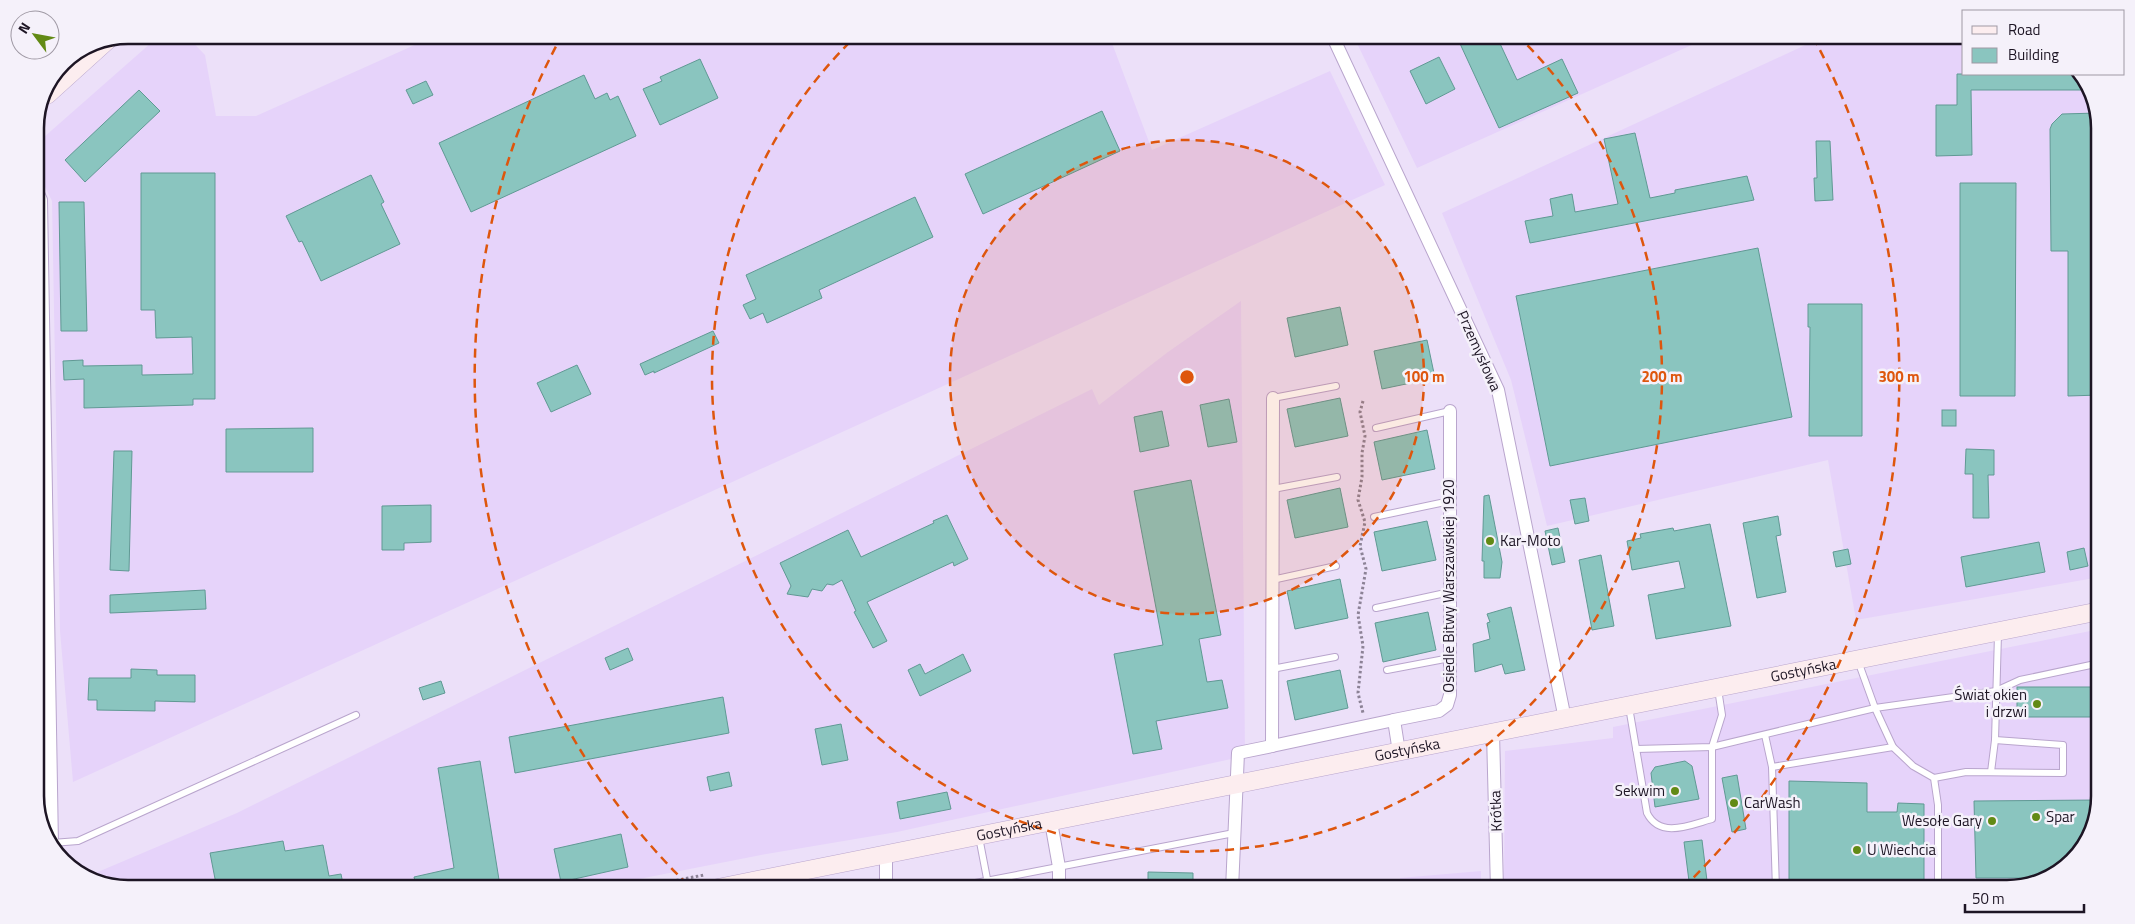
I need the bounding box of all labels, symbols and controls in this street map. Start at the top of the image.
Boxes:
north arrow [10,10,60,60]
legend [1962,10,2125,75]
text: N [12,18,35,38]
text: Road [2008,18,2040,41]
text: Building [2008,43,2059,66]
street label: Przemysłowa [1451,307,1508,395]
text: 100 m [1403,365,1445,388]
text: 200 m [1641,365,1683,388]
text: 300 m [1878,365,1920,388]
centre of rings [1178,368,1196,386]
street label: Osiedle Bitwy Warszawskiej 1920 [1437,479,1460,693]
place label: Kar-Moto [1500,529,1561,552]
marker: Kar-Moto [1484,535,1496,547]
street label: Gostyńska [1768,652,1838,688]
place label: Świat okien i drzwi [1954,683,2027,723]
marker: Świat okien i drzwi [2031,698,2043,710]
street label: Gostyńska [1372,731,1442,767]
place label: Sekwim [1615,779,1665,802]
marker: Sekwim [1669,785,1681,797]
street label: Krótka [1483,789,1508,832]
place label: CarWash [1744,791,1800,814]
marker: CarWash [1728,797,1740,809]
place label: Spar [2046,805,2075,828]
place label: Wesołe Gary [1902,809,1982,832]
street label: Gostyńska [974,811,1044,847]
marker: Spar [2030,811,2042,823]
marker: Wesołe Gary [1986,815,1998,827]
place label: U Wiechcia [1867,838,1937,861]
marker: U Wiechcia [1851,844,1863,856]
scale bar [1965,882,2084,914]
text: 50 m [1972,887,2005,910]

